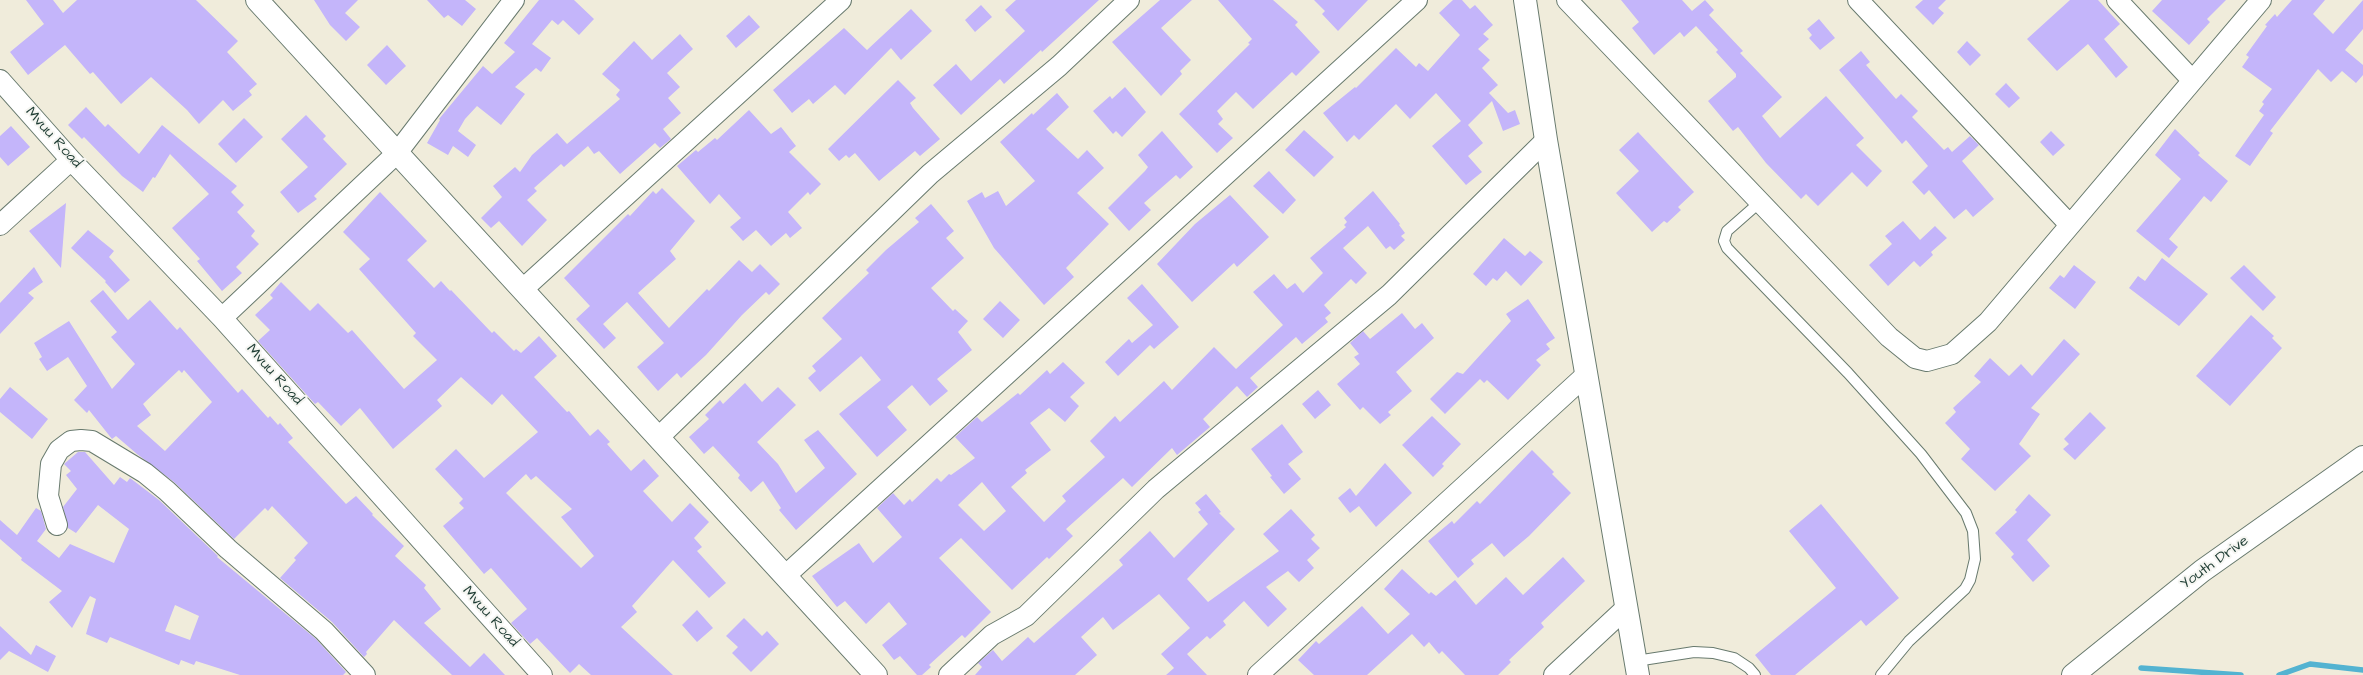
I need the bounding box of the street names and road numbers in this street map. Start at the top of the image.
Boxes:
street label: Mvuu Road [21,104,85,172]
street label: Mvuu Road [242,341,306,409]
street label: Youth Drive [2177,532,2253,594]
street label: Mvuu Road [458,583,522,651]

